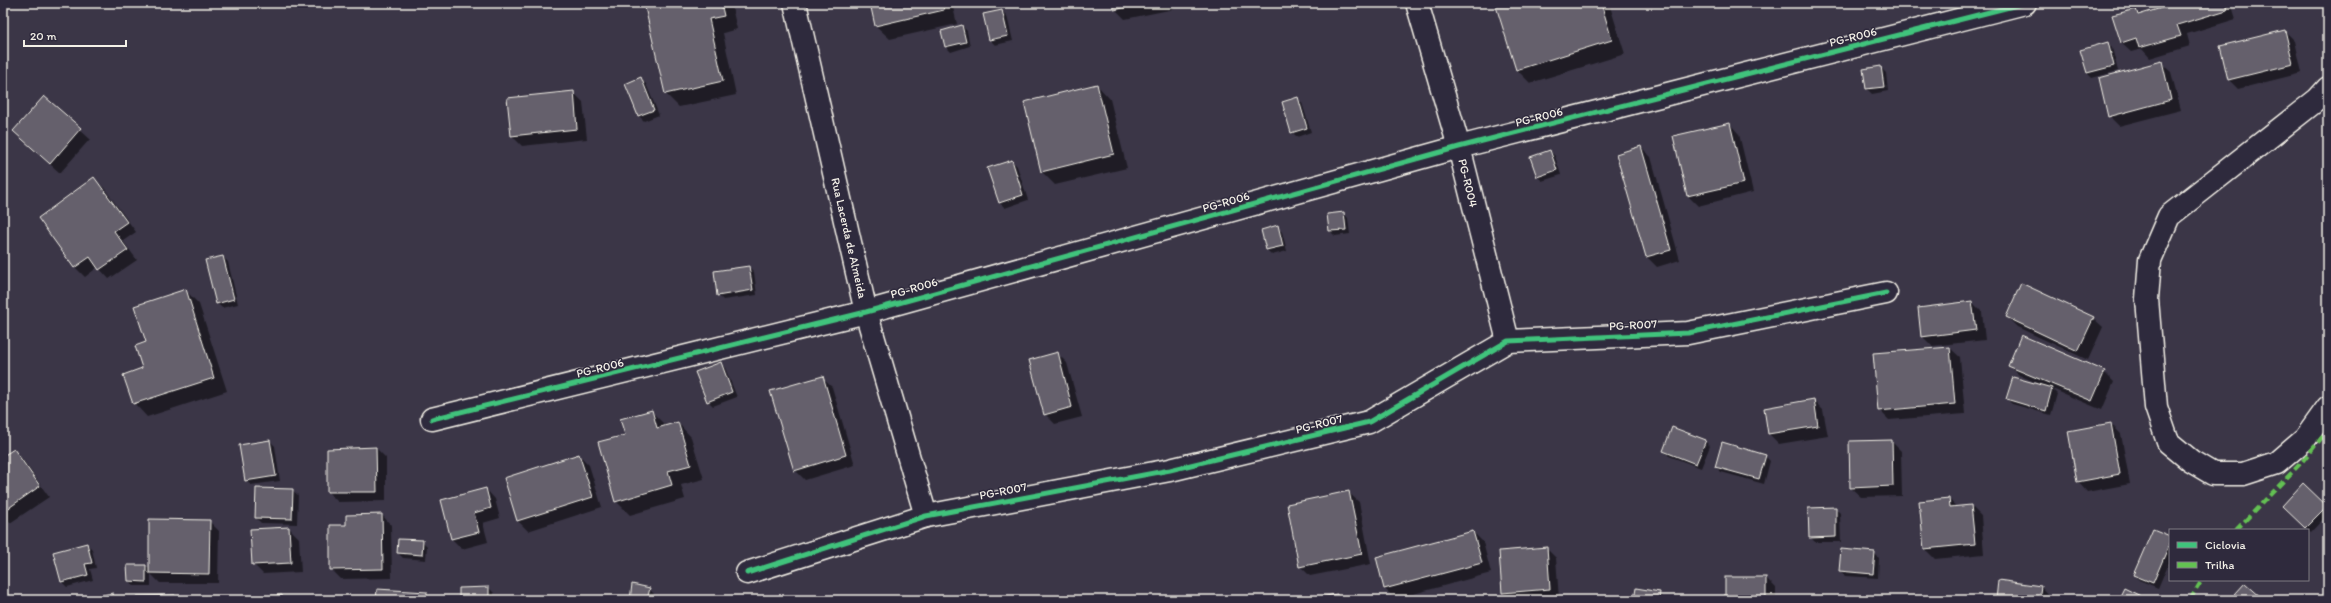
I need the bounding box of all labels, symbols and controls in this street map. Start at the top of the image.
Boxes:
scale bar [24,22,126,48]
street label: PG-R006 [1828,24,1878,50]
text: 20 m [30,29,57,43]
street label: PG-R006 [1514,104,1564,130]
street label: PG-R004 [1455,157,1481,209]
street label: Rua Lacerda de Almeida [828,176,870,301]
street label: PG-R006 [1201,189,1251,215]
street label: PG-R006 [889,275,939,301]
street label: PG-R007 [1609,317,1657,333]
street label: PG-R006 [575,355,625,381]
street label: PG-R007 [1294,411,1344,437]
street label: PG-R007 [978,480,1028,502]
legend [2169,529,2309,581]
text: Ciclovia [2205,538,2247,552]
text: Trilha [2205,558,2234,572]

